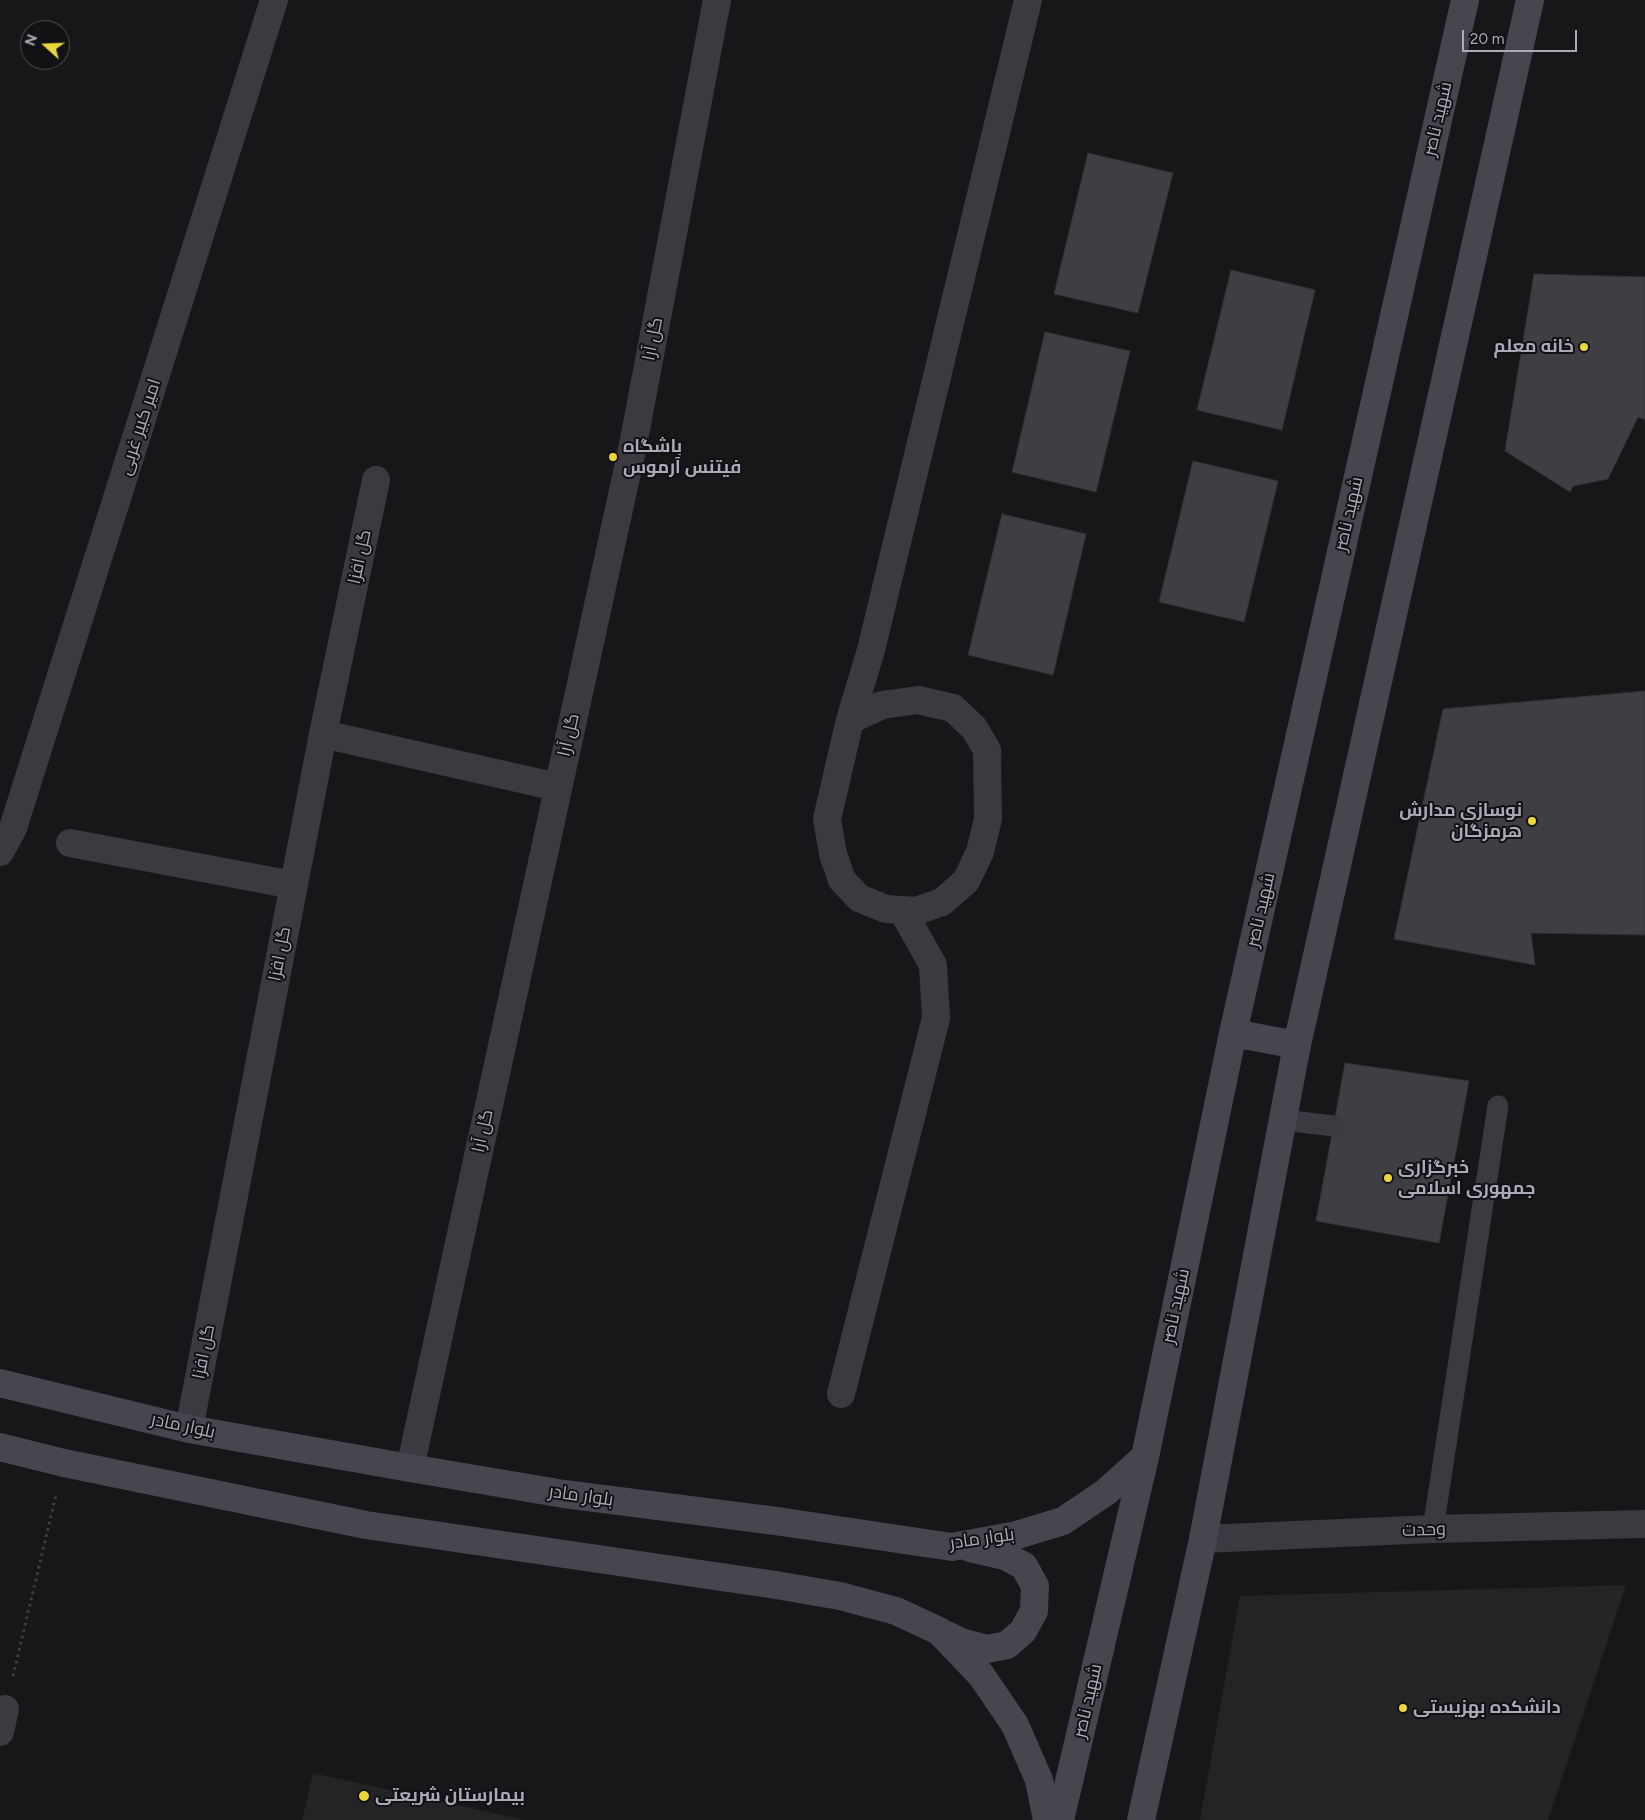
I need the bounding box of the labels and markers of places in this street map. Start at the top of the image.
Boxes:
place label: خانه معلم [1494,336,1574,358]
marker: خانه معلم [1578,341,1590,353]
place label: باشگاه فیتنس آرموس [623,436,741,478]
marker: باشگاه فیتنس آرموس [607,451,619,463]
place label: نوسازی مدارش هرمزگان [1399,800,1522,842]
marker: نوسازی مدارش هرمزگان [1526,815,1538,827]
place label: خبرگزاری جمهوری اسلامی [1398,1157,1535,1200]
marker: خبرگزاری جمهوری اسلامی [1382,1172,1394,1184]
place label: دانشکده بهزیستی [1413,1697,1561,1719]
marker: دانشکده بهزیستی [1397,1702,1409,1714]
place label: بیمارستان شریعتی [375,1785,525,1807]
marker: بیمارستان شریعتی [357,1789,371,1803]

